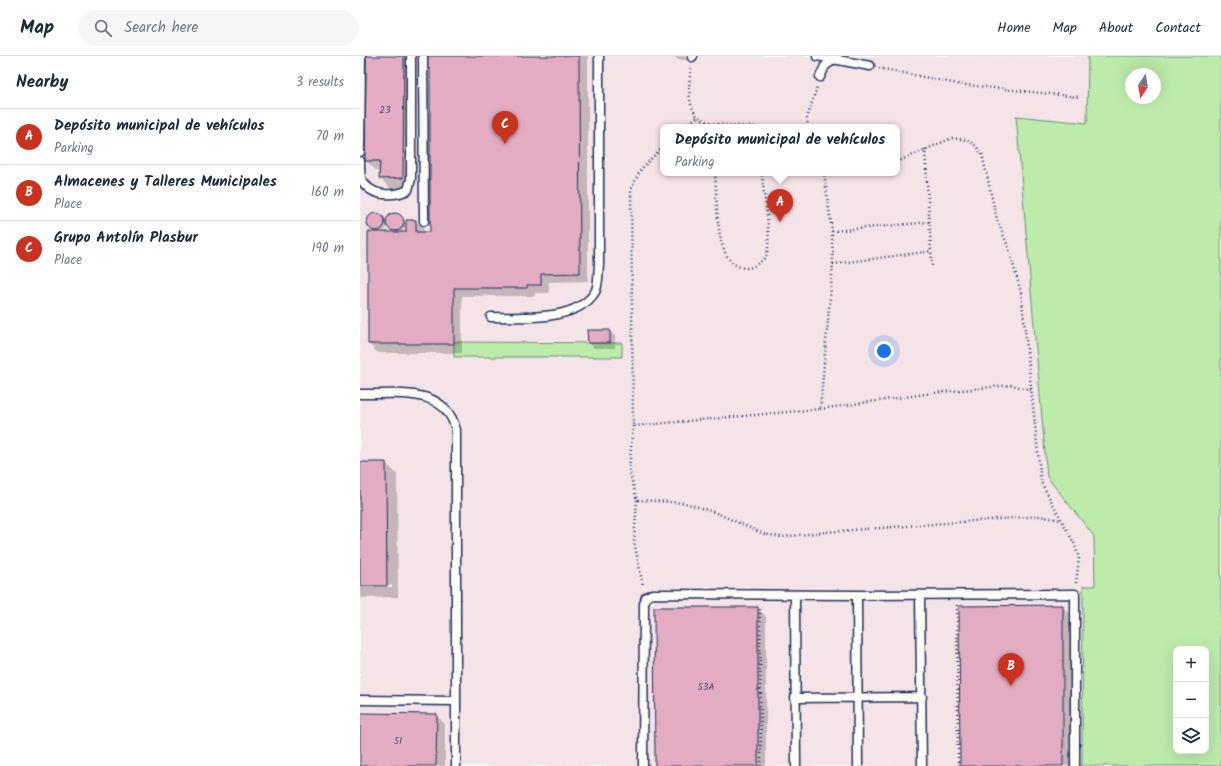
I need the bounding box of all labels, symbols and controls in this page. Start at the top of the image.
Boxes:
search box [78,10,358,46]
text: Map [20,13,54,43]
text: Search here [124,16,198,40]
icon: search [92,17,114,39]
text: Home [997,17,1031,39]
text: Map [1053,17,1077,39]
text: About [1099,17,1133,39]
text: Contact [1155,17,1201,39]
north arrow [1125,68,1161,104]
text: Nearby [16,69,68,96]
text: 3 results [296,72,344,93]
house number: 23 [379,102,391,118]
pin: C [492,111,518,144]
text: Depósito municipal de vehículos [54,114,265,138]
popup [660,124,900,176]
text: A [25,126,33,147]
text: 70 m [316,126,344,147]
text: Depósito municipal de vehículos [675,128,885,152]
text: Parking [54,138,94,159]
text: Parking [675,152,714,173]
text: Almacenes y Talleres Municipales [54,170,277,194]
text: B [25,182,33,203]
text: 160 m [311,182,344,203]
pin: A [767,189,793,222]
text: Place [54,194,82,215]
text: Grupo Antolín Plasbur [54,226,198,250]
text: C [25,238,33,259]
text: 190 m [312,238,344,259]
text: Place [54,250,82,271]
your location [874,341,894,361]
map controls [1173,646,1209,754]
button: + [1173,646,1209,682]
pin: B [998,653,1024,686]
house number: 53A [697,679,715,695]
button: − [1173,682,1209,718]
button: layers [1173,718,1209,754]
house number: 51 [394,733,402,749]

